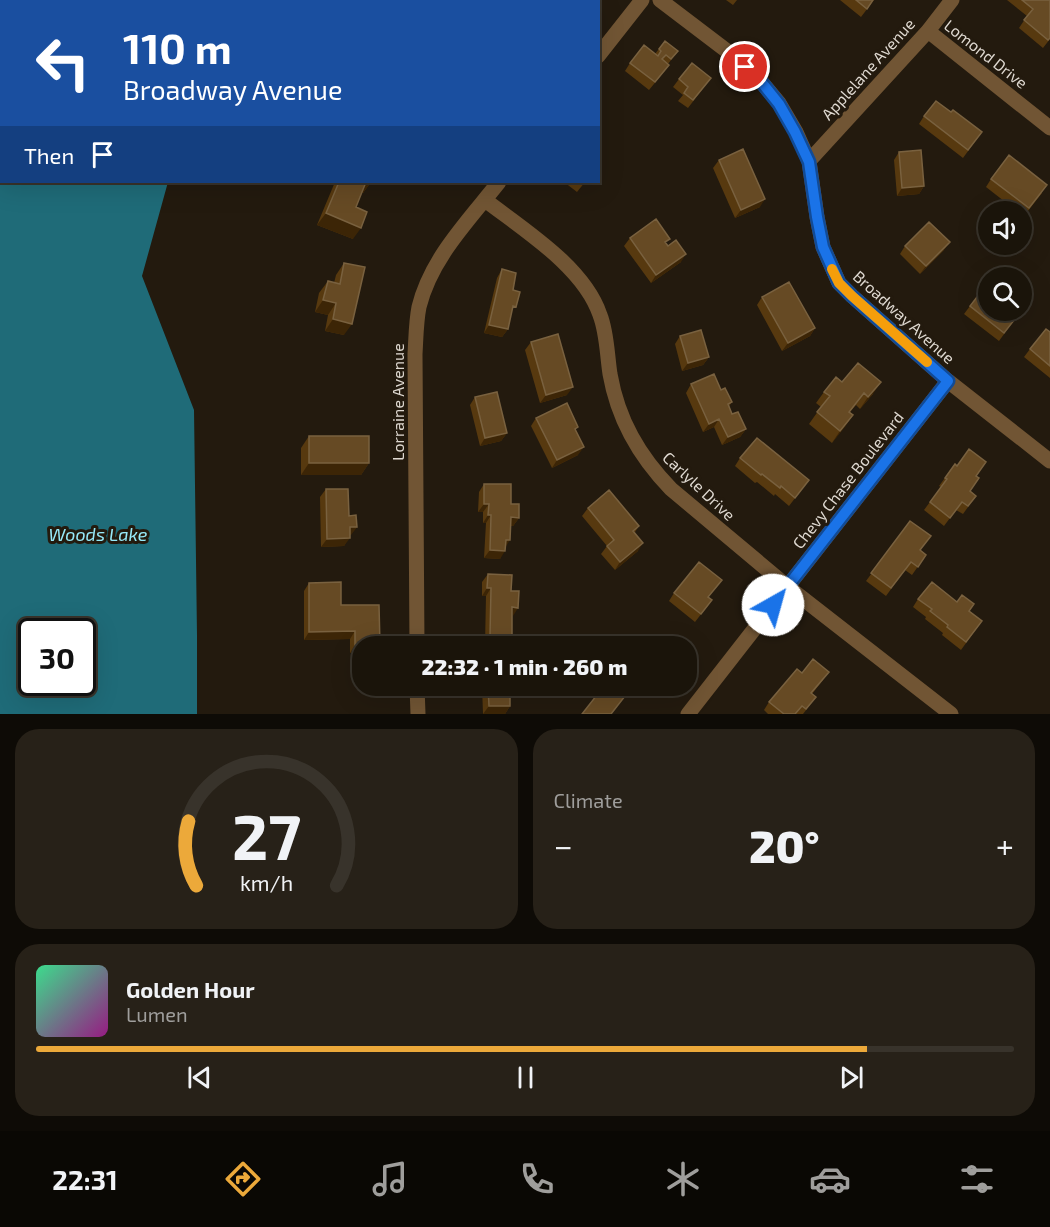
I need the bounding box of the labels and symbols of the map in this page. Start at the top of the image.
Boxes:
street label: Applelane Avenue [817,14,918,123]
street label: Lomond Drive [941,15,1032,92]
pin [719,41,770,92]
street label: Broadway Avenue [850,266,959,367]
street label: Lorraine Avenue [388,343,407,461]
street label: Chevy Chase Boulevard [788,407,907,552]
street label: Carlyle Drive [659,447,739,524]
water label: Woods Lake [49,523,148,545]
position arrow [741,573,805,637]
speed limit sign: 30 [18,618,96,696]

